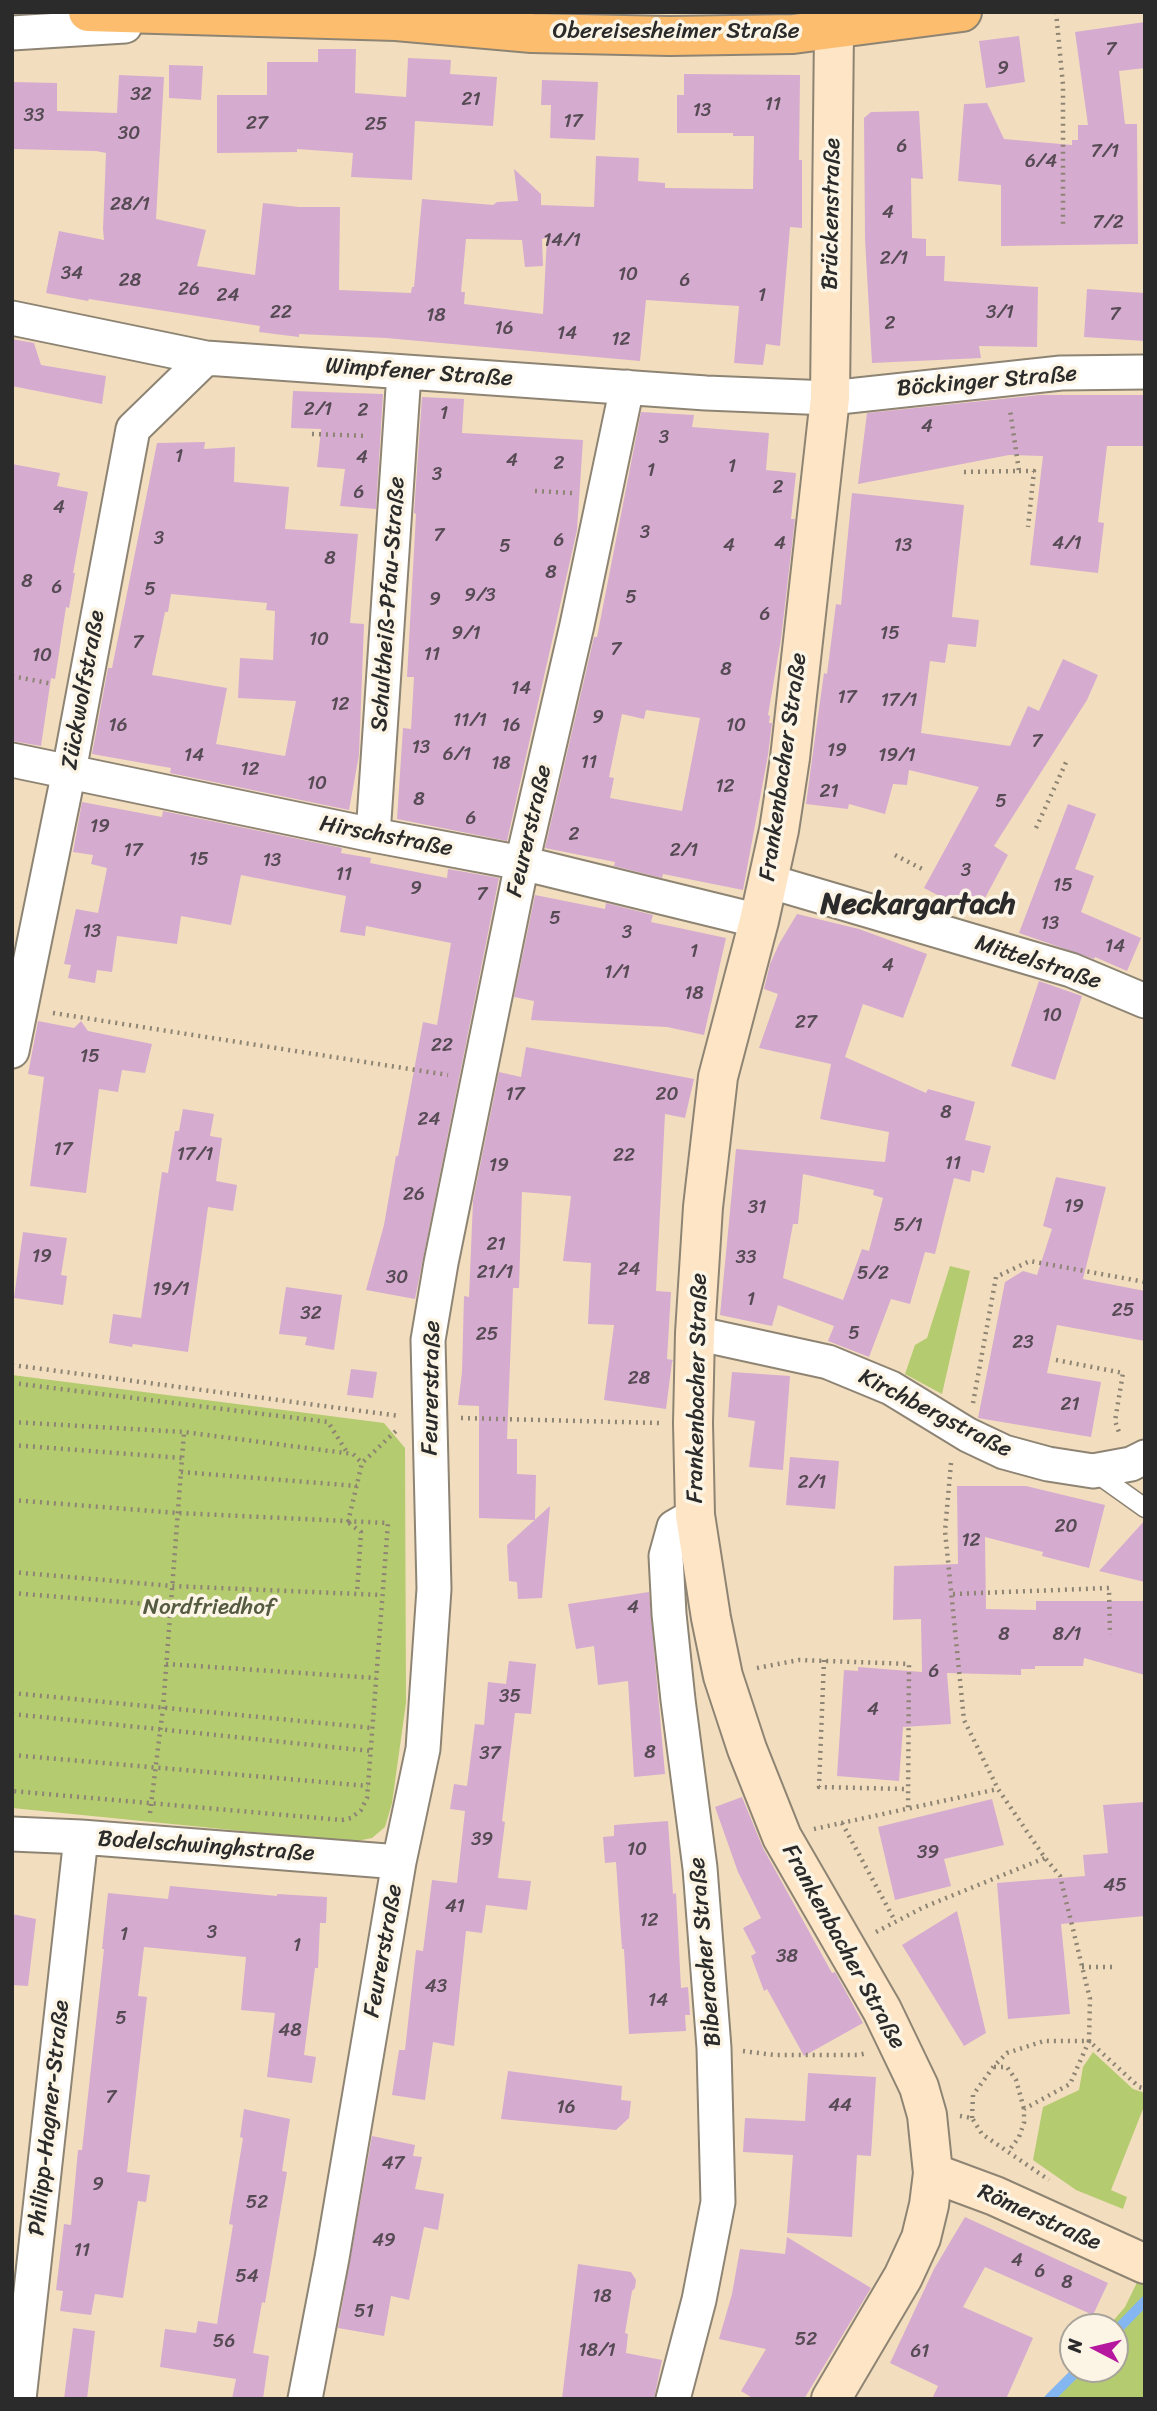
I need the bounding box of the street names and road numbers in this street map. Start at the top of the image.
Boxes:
street label: Obereisesheimer Straße [552,18,800,46]
street label: Brückenstraße [817,138,847,290]
street label: Wimpfener Straße [324,353,514,393]
street label: Böckinger Straße [896,360,1078,404]
street label: Schultheiß-Pfau-Straße [366,476,412,732]
street label: Zückwolfstraße [56,608,112,772]
street label: Frankenbacher Straße [754,651,814,883]
street label: Feurerstraße [501,762,559,900]
street label: Hirschstraße [317,811,455,863]
street label: Mittelstraße [971,930,1105,996]
street label: Frankenbacher Straße [682,1273,714,1503]
street label: Feurerstraße [417,1320,447,1456]
street label: Kirchbergstraße [854,1364,1016,1464]
street label: Bodelschwinghstraße [97,1826,315,1868]
street label: Frankenbacher Straße [775,1840,911,2054]
street label: Biberacher Straße [684,1856,728,2048]
street label: Feurerstraße [359,1882,409,2020]
street label: Philipp-Hagner-Straße [24,1999,76,2237]
street label: Römerstraße [973,2179,1105,2257]

